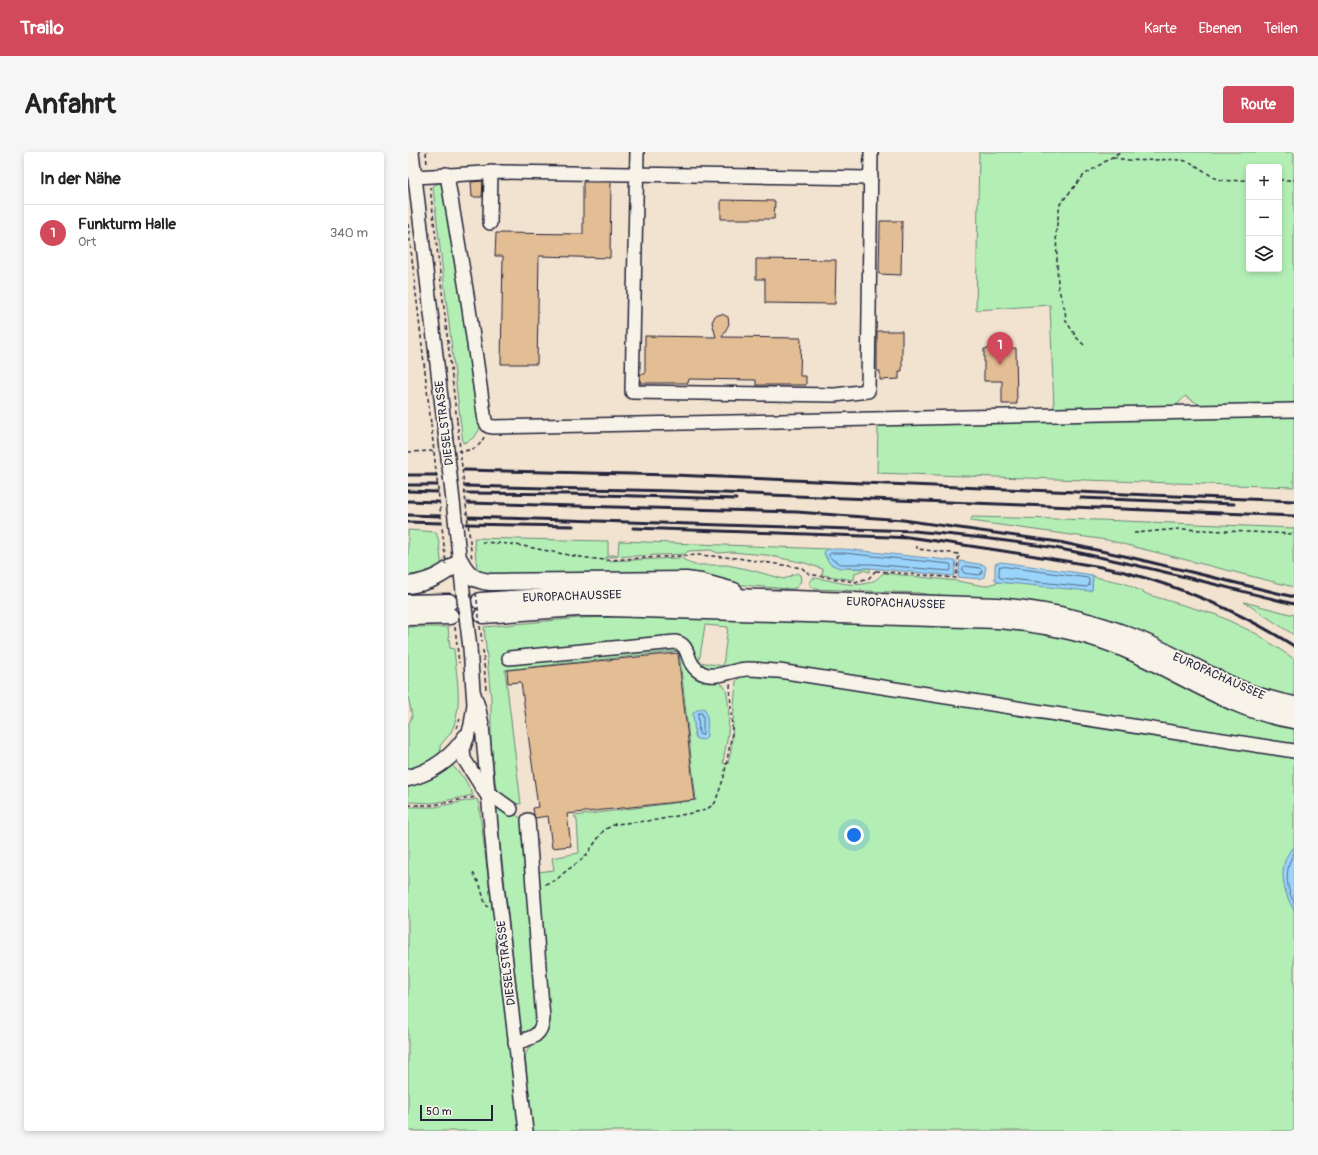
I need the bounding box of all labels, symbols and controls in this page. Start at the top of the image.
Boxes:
text: Trailo [20,16,64,40]
text: Karte [1144,20,1177,37]
text: Ebenen [1199,20,1242,37]
text: Teilen [1264,20,1298,37]
button: Route [1223,86,1294,123]
text: Anfahrt [24,87,116,122]
map controls [1246,164,1282,272]
button: + [1246,164,1282,200]
text: In der Nähe [40,168,121,189]
button: − [1246,200,1282,236]
text: Funkturm Halle [78,215,176,234]
text: 1 [50,225,56,241]
text: 340 m [330,225,368,241]
text: Ort [78,234,96,250]
button: layers [1246,236,1282,272]
pin: 1 [987,332,1013,365]
street label: DIESELSTRASSE [432,379,457,466]
street label: EUROPACHAUSSEE [522,587,622,606]
street label: EUROPACHAUSSEE [846,594,946,613]
street label: EUROPACHAUSSEE [1170,649,1267,703]
your location [844,825,864,845]
street label: DIESELSTRASSE [494,919,519,1006]
scale bar [420,1103,493,1122]
text: 50 m [426,1105,452,1118]

